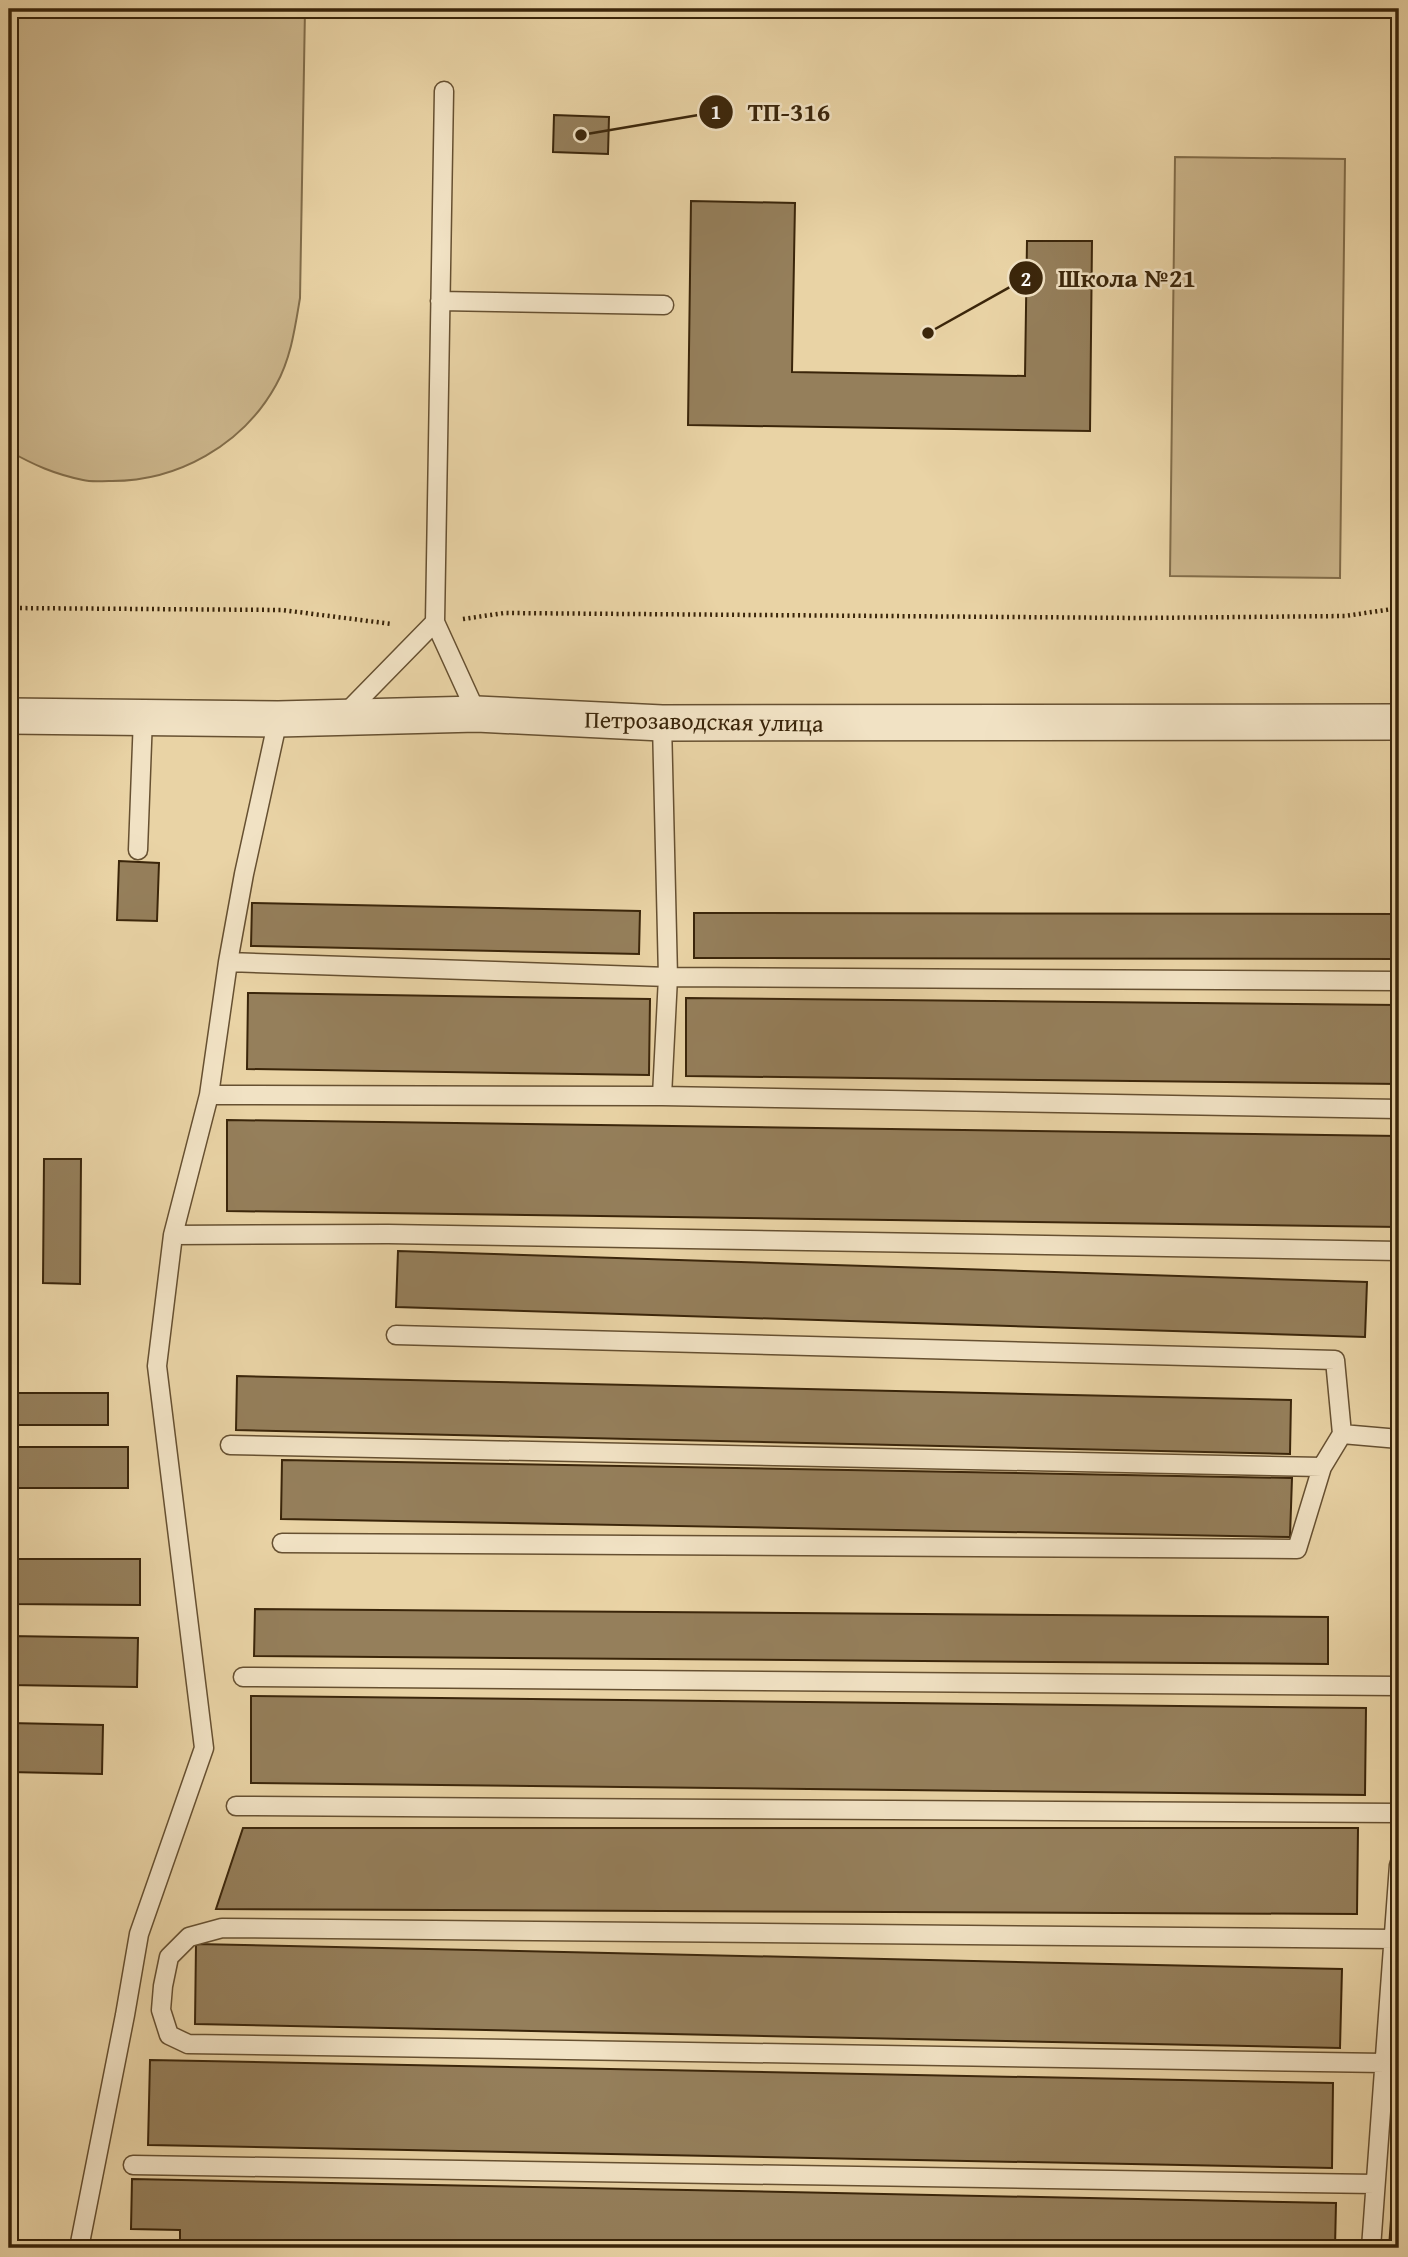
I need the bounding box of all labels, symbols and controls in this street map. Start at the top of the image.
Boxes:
callout: ТП-316 [699,88,844,135]
text: ТП-316 [748,92,830,131]
text: 1 [711,96,721,127]
callout: Школа №21 [1009,255,1210,302]
text: Школа №21 [1058,258,1196,297]
text: 2 [1021,263,1031,294]
street label: Петрозаводская улица [584,701,824,741]

